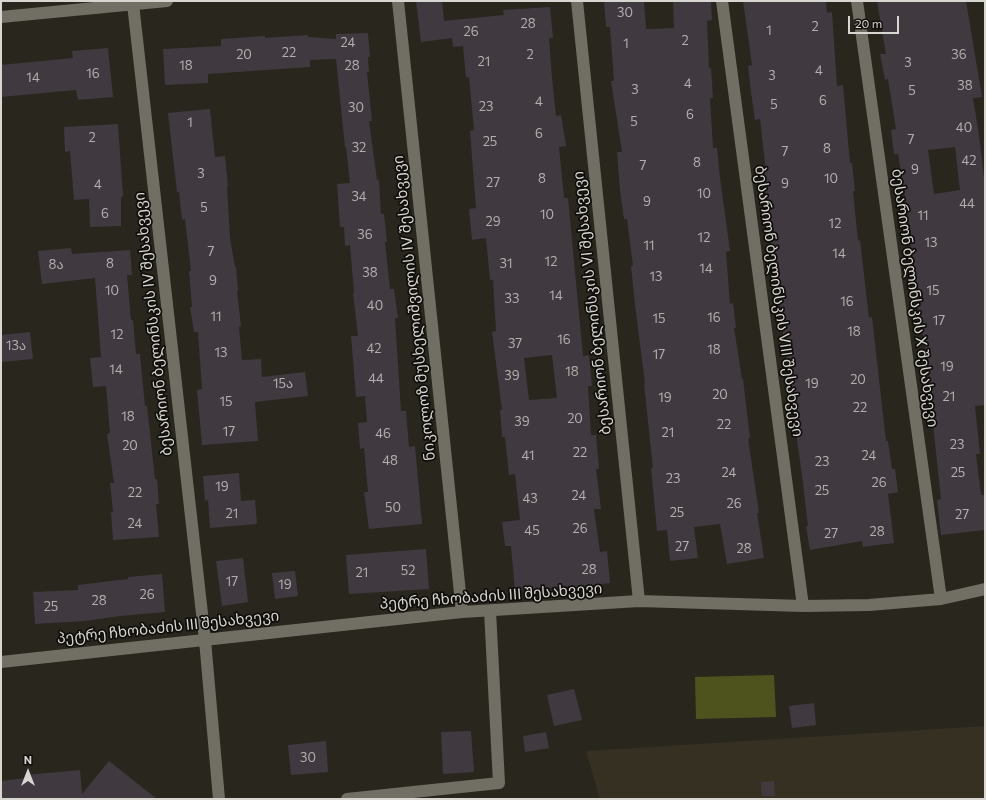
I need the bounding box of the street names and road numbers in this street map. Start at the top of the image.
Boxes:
street label: ნიკოლოზ მუსხელიშვილის IV შესახვევი [389,154,439,462]
street label: ბესარიონ ბელინსკის VIII შესახვევი [751,164,807,438]
street label: ბესარიონ ბელინსკის X შესახვევი [888,168,942,428]
street label: ბესარიონ ბელინსკის VI შესახვევი [569,170,615,436]
street label: ბესარიონ ბელინსკის IV შესახვევი [130,191,176,457]
street label: პეტრე ჩხობაძის III შესახვევი [379,579,603,613]
street label: პეტრე ჩხობაძის III შესახვევი [56,606,280,648]

